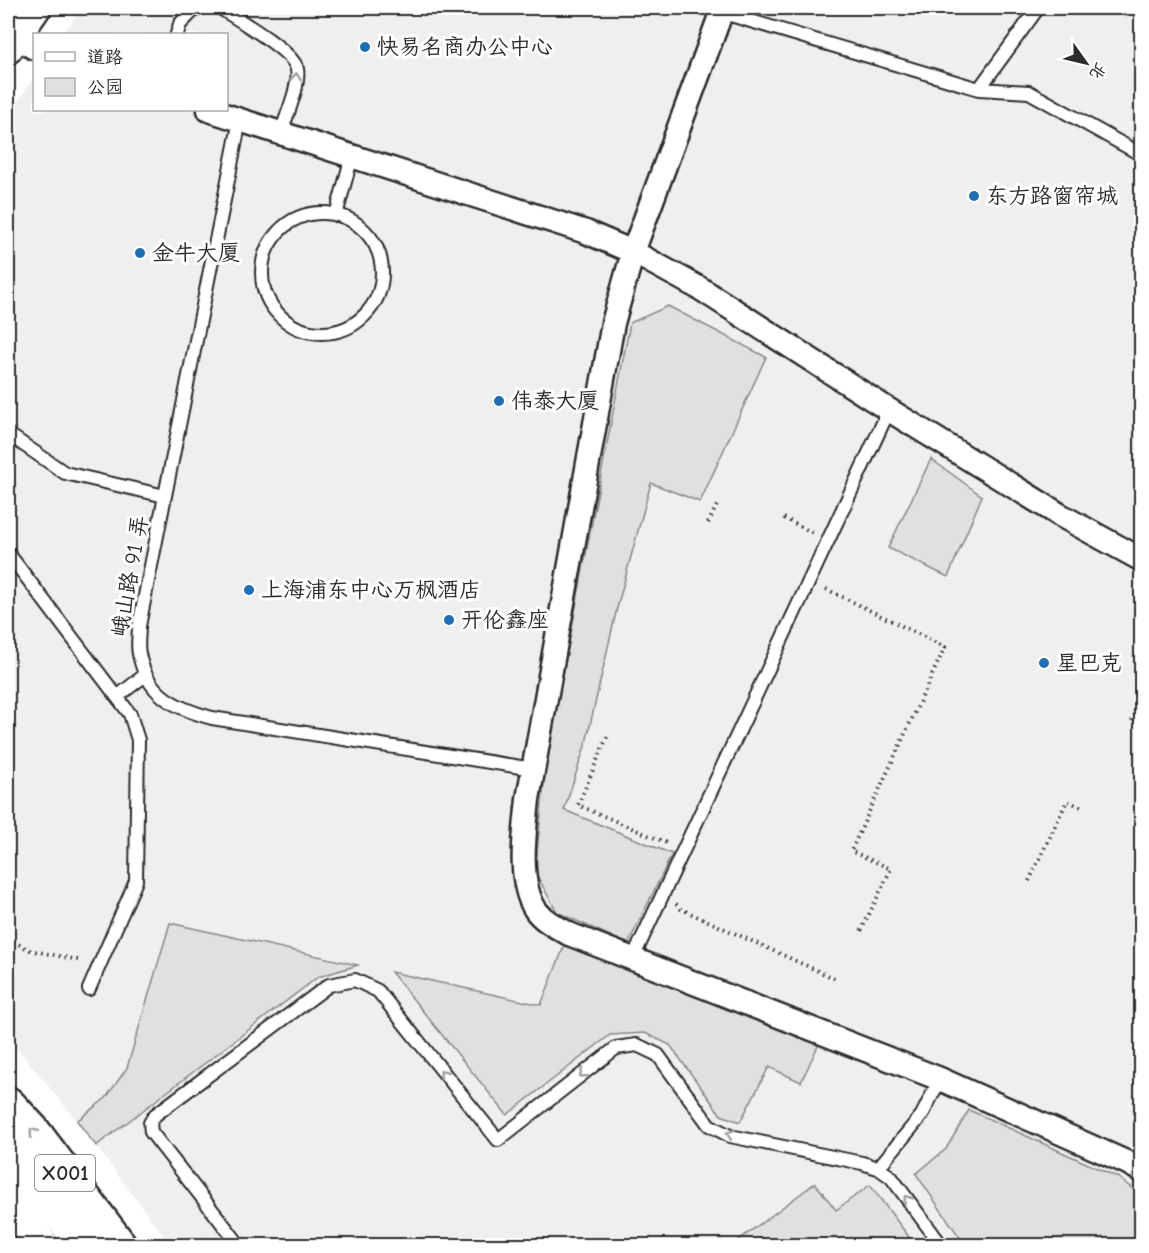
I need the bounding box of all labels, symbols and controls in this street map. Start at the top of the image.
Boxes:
legend [33,33,228,111]
north arrow [1056,33,1116,93]
place label: 快易名商办公中心 [377,34,553,60]
marker: 快易名商办公中心 [358,40,372,54]
text: 道路 [87,47,123,68]
text: 北 [1086,59,1110,83]
one-way arrow [289,72,302,81]
text: 公园 [87,77,123,98]
place label: 东方路窗帘城 [986,183,1118,209]
marker: 东方路窗帘城 [967,189,981,203]
place label: 金牛大厦 [152,240,240,266]
marker: 金牛大厦 [133,246,147,260]
place label: 伟泰大厦 [511,388,599,414]
marker: 伟泰大厦 [492,394,506,408]
street label: 峨山路 91 弄 [107,513,153,639]
place label: 上海浦东中心万枫酒店 [261,577,481,603]
marker: 上海浦东中心万枫酒店 [242,583,256,597]
place label: 开伦鑫座 [461,607,549,633]
marker: 开伦鑫座 [442,613,456,627]
place label: 星巴克 [1056,650,1122,676]
marker: 星巴克 [1037,656,1051,670]
one-way arrow [579,1066,590,1077]
one-way arrow [440,1069,451,1080]
one-way arrow [30,1128,41,1139]
one-way arrow [725,1129,736,1141]
road number: X001 [35,1155,95,1191]
one-way arrow [903,1194,914,1205]

